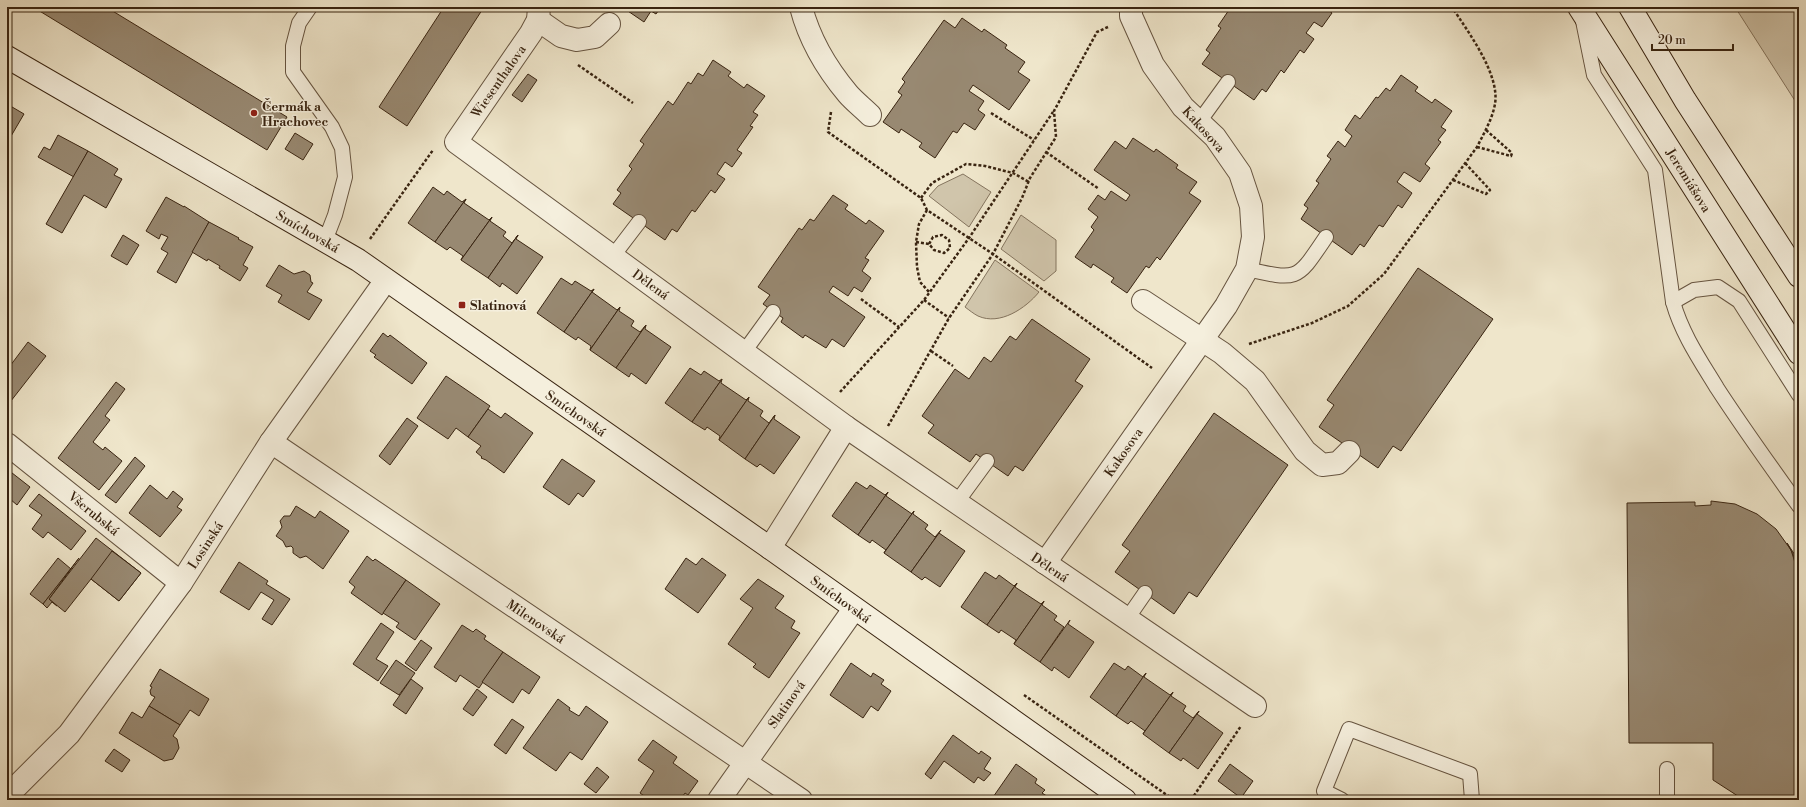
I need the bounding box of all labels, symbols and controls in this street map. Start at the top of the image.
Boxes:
scale bar [1652,26,1733,52]
text: 20 m [1658,33,1686,48]
street label: Wiesenthalova [467,42,530,122]
place label: Čermák a Hrachovec [262,98,329,130]
street label: Kakosova [1178,103,1228,156]
marker: Čermák a Hrachovec [249,108,259,118]
street label: Jeremiášova [1662,145,1714,216]
street label: Smíchovská [273,207,342,257]
street label: Dělená [629,266,672,304]
place label: Slatinová [470,298,527,314]
marker: Slatinová [457,300,467,310]
street label: Smíchovská [542,387,609,441]
street label: Kakosova [1101,425,1147,480]
street label: Všerubská [64,488,122,539]
street label: Losinská [185,519,227,572]
street label: Dělená [1028,550,1071,586]
street label: Smíchovská [807,573,874,627]
street label: Milenovská [503,596,568,647]
street label: Slatinová [765,677,809,732]

